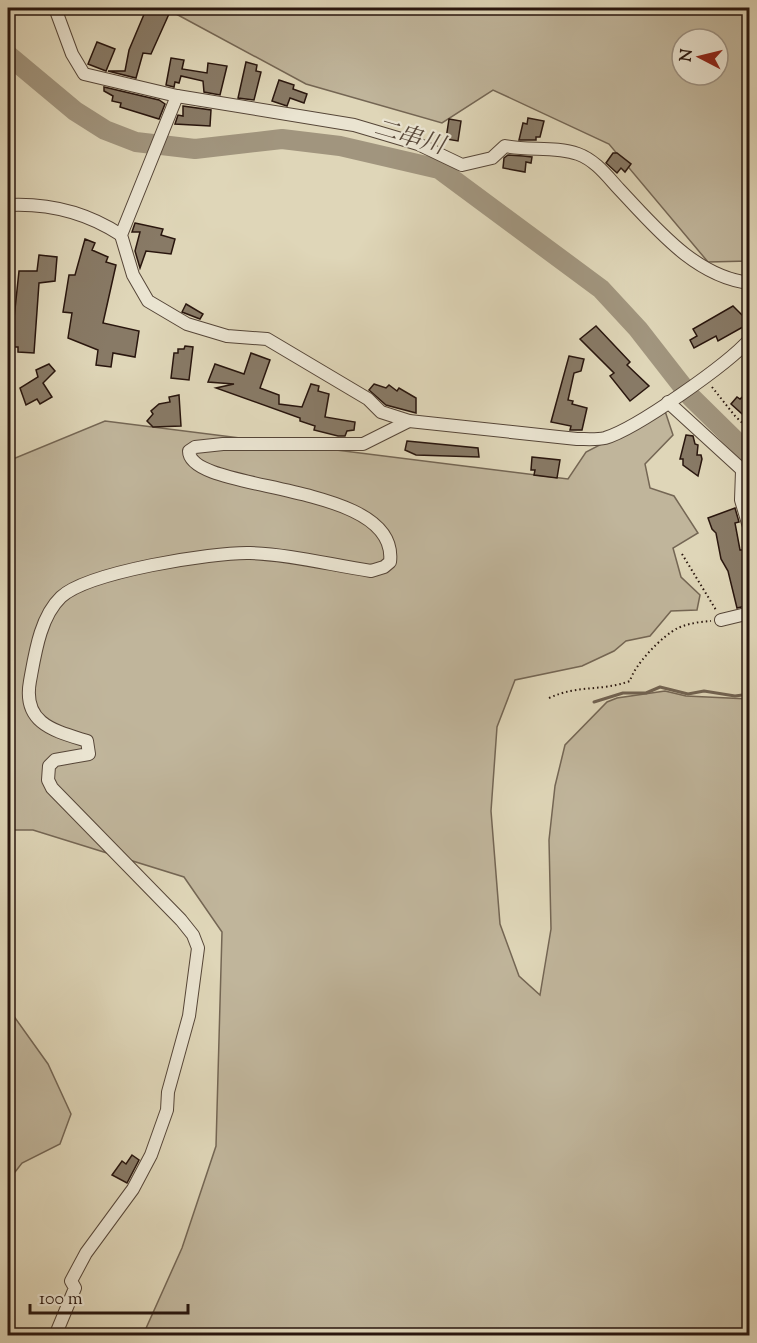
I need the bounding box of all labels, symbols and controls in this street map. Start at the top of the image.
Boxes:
north arrow [670,27,730,87]
text: N [675,48,700,63]
water label: 二串川 [370,112,451,165]
scale bar [30,1277,188,1315]
text: 100 m [39,1287,83,1313]

